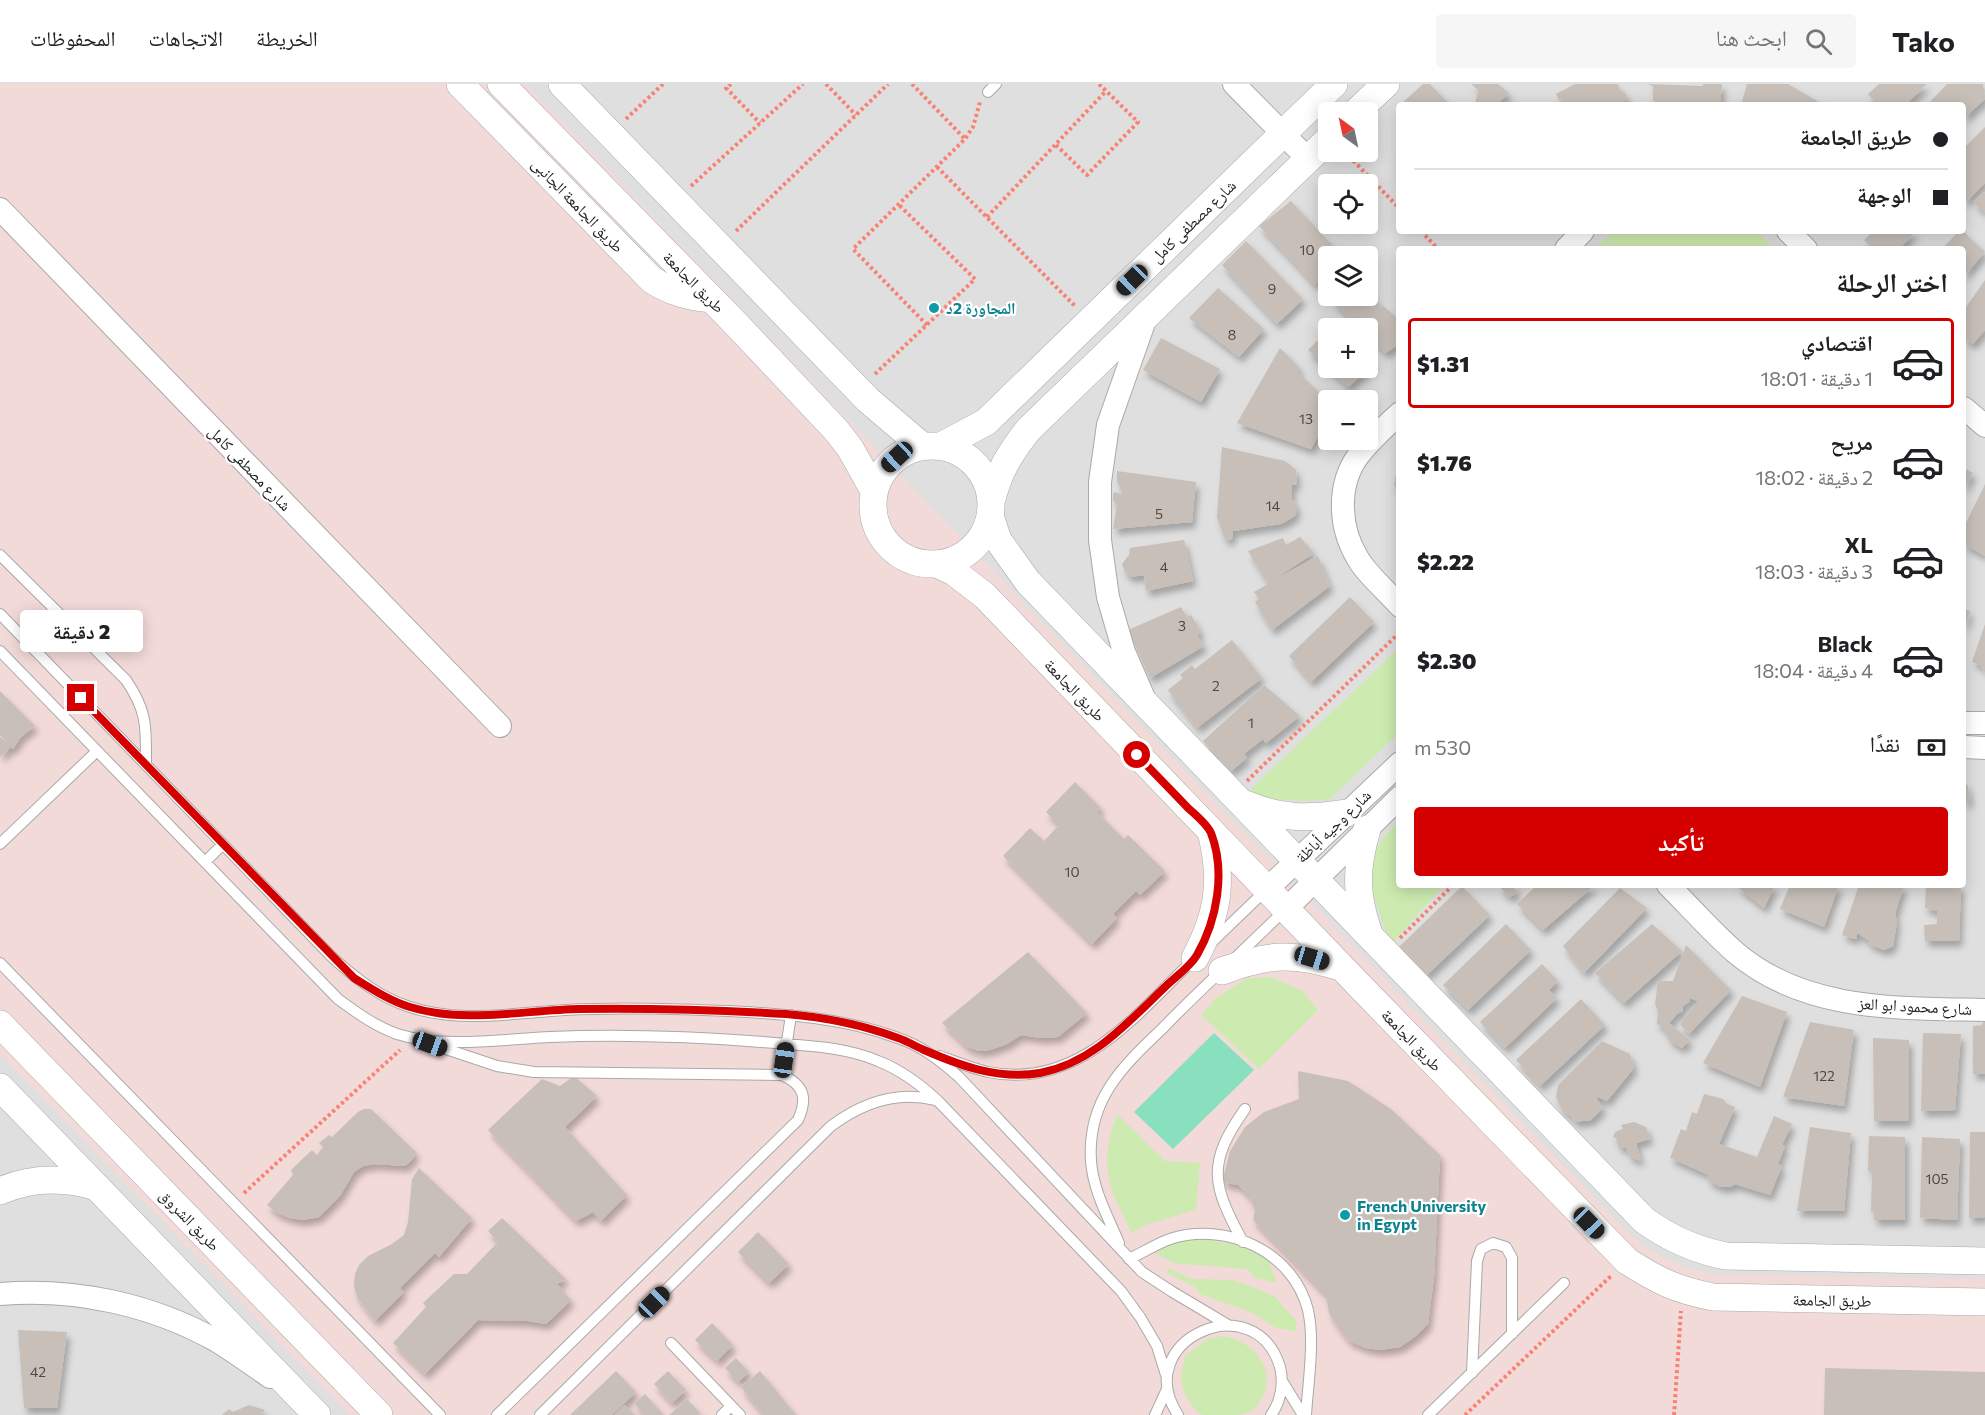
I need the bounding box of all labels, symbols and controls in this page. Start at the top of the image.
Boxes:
search box [1436,14,1856,68]
text: ابحث هنا [1716,24,1787,51]
text: Tako [1892,24,1955,58]
text: المحفوظات [30,25,115,50]
text: الاتجاهات [148,25,223,50]
text: الخريطة [256,25,318,50]
icon: search [1802,25,1835,58]
north arrow [1318,102,1378,162]
map controls [1318,102,1378,450]
text: طريق الجامعة [1800,123,1912,150]
street label: طريق الجامعة الجانبى [527,153,628,257]
button: locate [1318,174,1378,234]
street label: شارع مصطفى كامل [1146,175,1241,267]
text: الوجهة [1857,181,1912,208]
house number: 10 [1299,241,1315,258]
button: layers [1318,246,1378,306]
street label: طريق الجامعة [658,247,729,318]
car [1113,261,1151,299]
text: اختر الرحلة [1836,265,1948,298]
house number: 9 [1268,280,1276,297]
place label: المجاورة 2د [946,298,1016,317]
marker: المجاورة 2د [927,301,941,315]
button: + [1318,318,1378,378]
house number: 8 [1228,326,1236,343]
text: اقتصادي [1801,329,1873,356]
icon: car [1891,336,1945,390]
text: $1.31 [1417,350,1469,377]
text: 1 دقيقة · 18:01 [1761,366,1873,390]
button: − [1318,390,1378,450]
house number: 13 [1299,410,1313,427]
street label: شارع مصطفى كامل [204,421,296,516]
text: مريح [1830,428,1873,455]
icon: car [1891,435,1945,489]
car [878,438,916,476]
text: $1.76 [1417,449,1472,476]
text: 2 دقيقة · 18:02 [1756,465,1873,489]
house number: 14 [1266,497,1281,514]
house number: 5 [1155,505,1163,522]
text: XL [1845,531,1873,558]
icon: car [1891,534,1945,588]
text: $2.22 [1417,548,1474,575]
house number: 4 [1160,558,1169,575]
text: 3 دقيقة · 18:03 [1755,559,1873,583]
callout: 2 دقيقة [20,611,142,653]
house number: 3 [1178,617,1186,634]
text: 2 دقيقة [53,619,110,643]
text: Black [1818,630,1873,657]
icon: car [1891,633,1945,687]
text: $2.30 [1417,647,1476,674]
street label: طريق الجامعة [1040,655,1110,726]
text: 4 دقيقة · 18:04 [1754,658,1873,682]
house number: 2 [1212,677,1220,694]
route end [67,684,94,711]
house number: 1 [1248,714,1254,731]
text: نقدًا [1870,730,1900,757]
icon: cash [1915,731,1948,764]
text: 530 m [1414,735,1471,759]
route start [1123,741,1150,768]
street label: شارع وجيه أباظة [1291,785,1376,868]
button: تأكيد [1414,807,1948,876]
house number: 10 [1064,863,1080,880]
car [1292,944,1332,972]
street label: شارع محمود ابو العز [1856,993,1973,1020]
street label: طريق الجامعة [1377,1005,1447,1076]
car [410,1029,450,1059]
car [773,1041,795,1079]
house number: 122 [1813,1067,1835,1084]
house number: 105 [1925,1170,1949,1187]
street label: طريق الشروق [155,1185,224,1256]
place label: French University in Egypt [1357,1196,1486,1233]
car [1570,1204,1608,1242]
marker: French University in Egypt [1338,1208,1352,1222]
car [635,1283,673,1321]
street label: طريق الجامعة [1792,1289,1872,1312]
house number: 42 [30,1363,46,1380]

